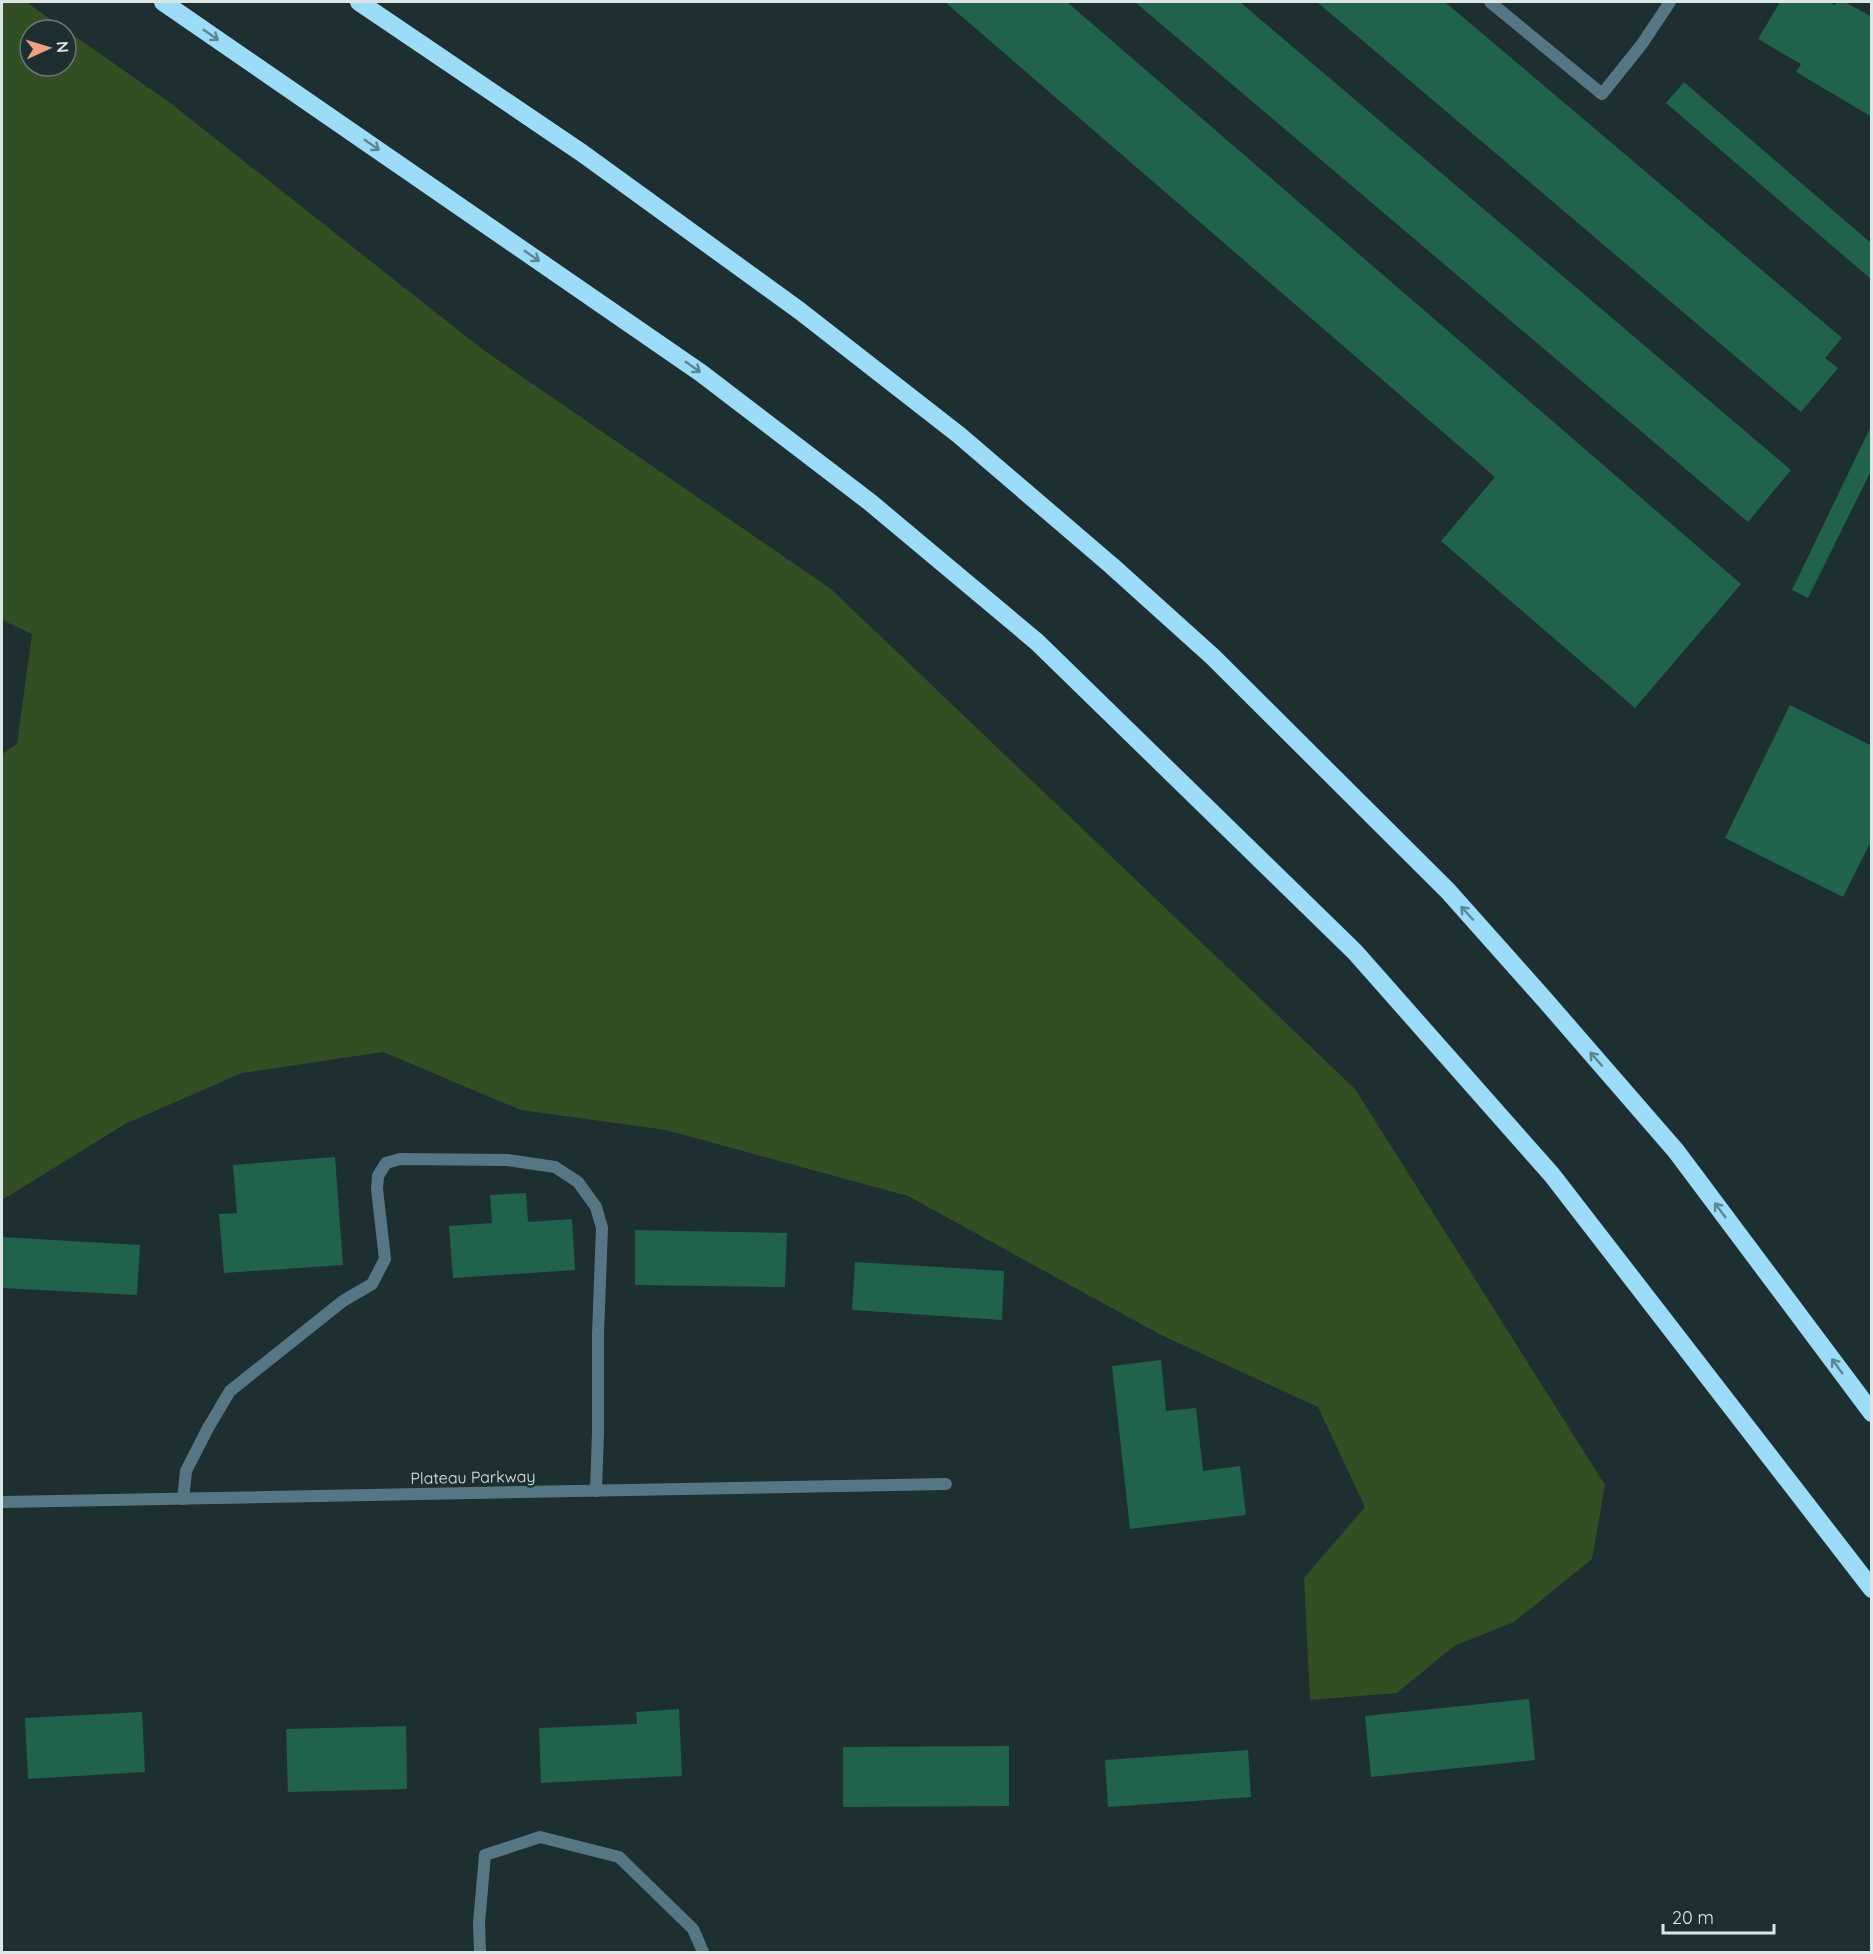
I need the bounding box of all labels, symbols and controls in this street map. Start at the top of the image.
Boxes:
north arrow [18,18,78,78]
one-way arrow [203,29,219,41]
text: N [53,40,73,54]
one-way arrow [363,139,379,151]
one-way arrow [524,250,540,262]
one-way arrow [684,361,701,373]
one-way arrow [1460,905,1474,920]
one-way arrow [1589,1052,1603,1067]
one-way arrow [1714,1202,1726,1218]
one-way arrow [1831,1358,1843,1374]
street label: Plateau Parkway [410,1466,536,1488]
scale bar [1663,1897,1774,1935]
text: 20 m [1672,1906,1714,1929]

